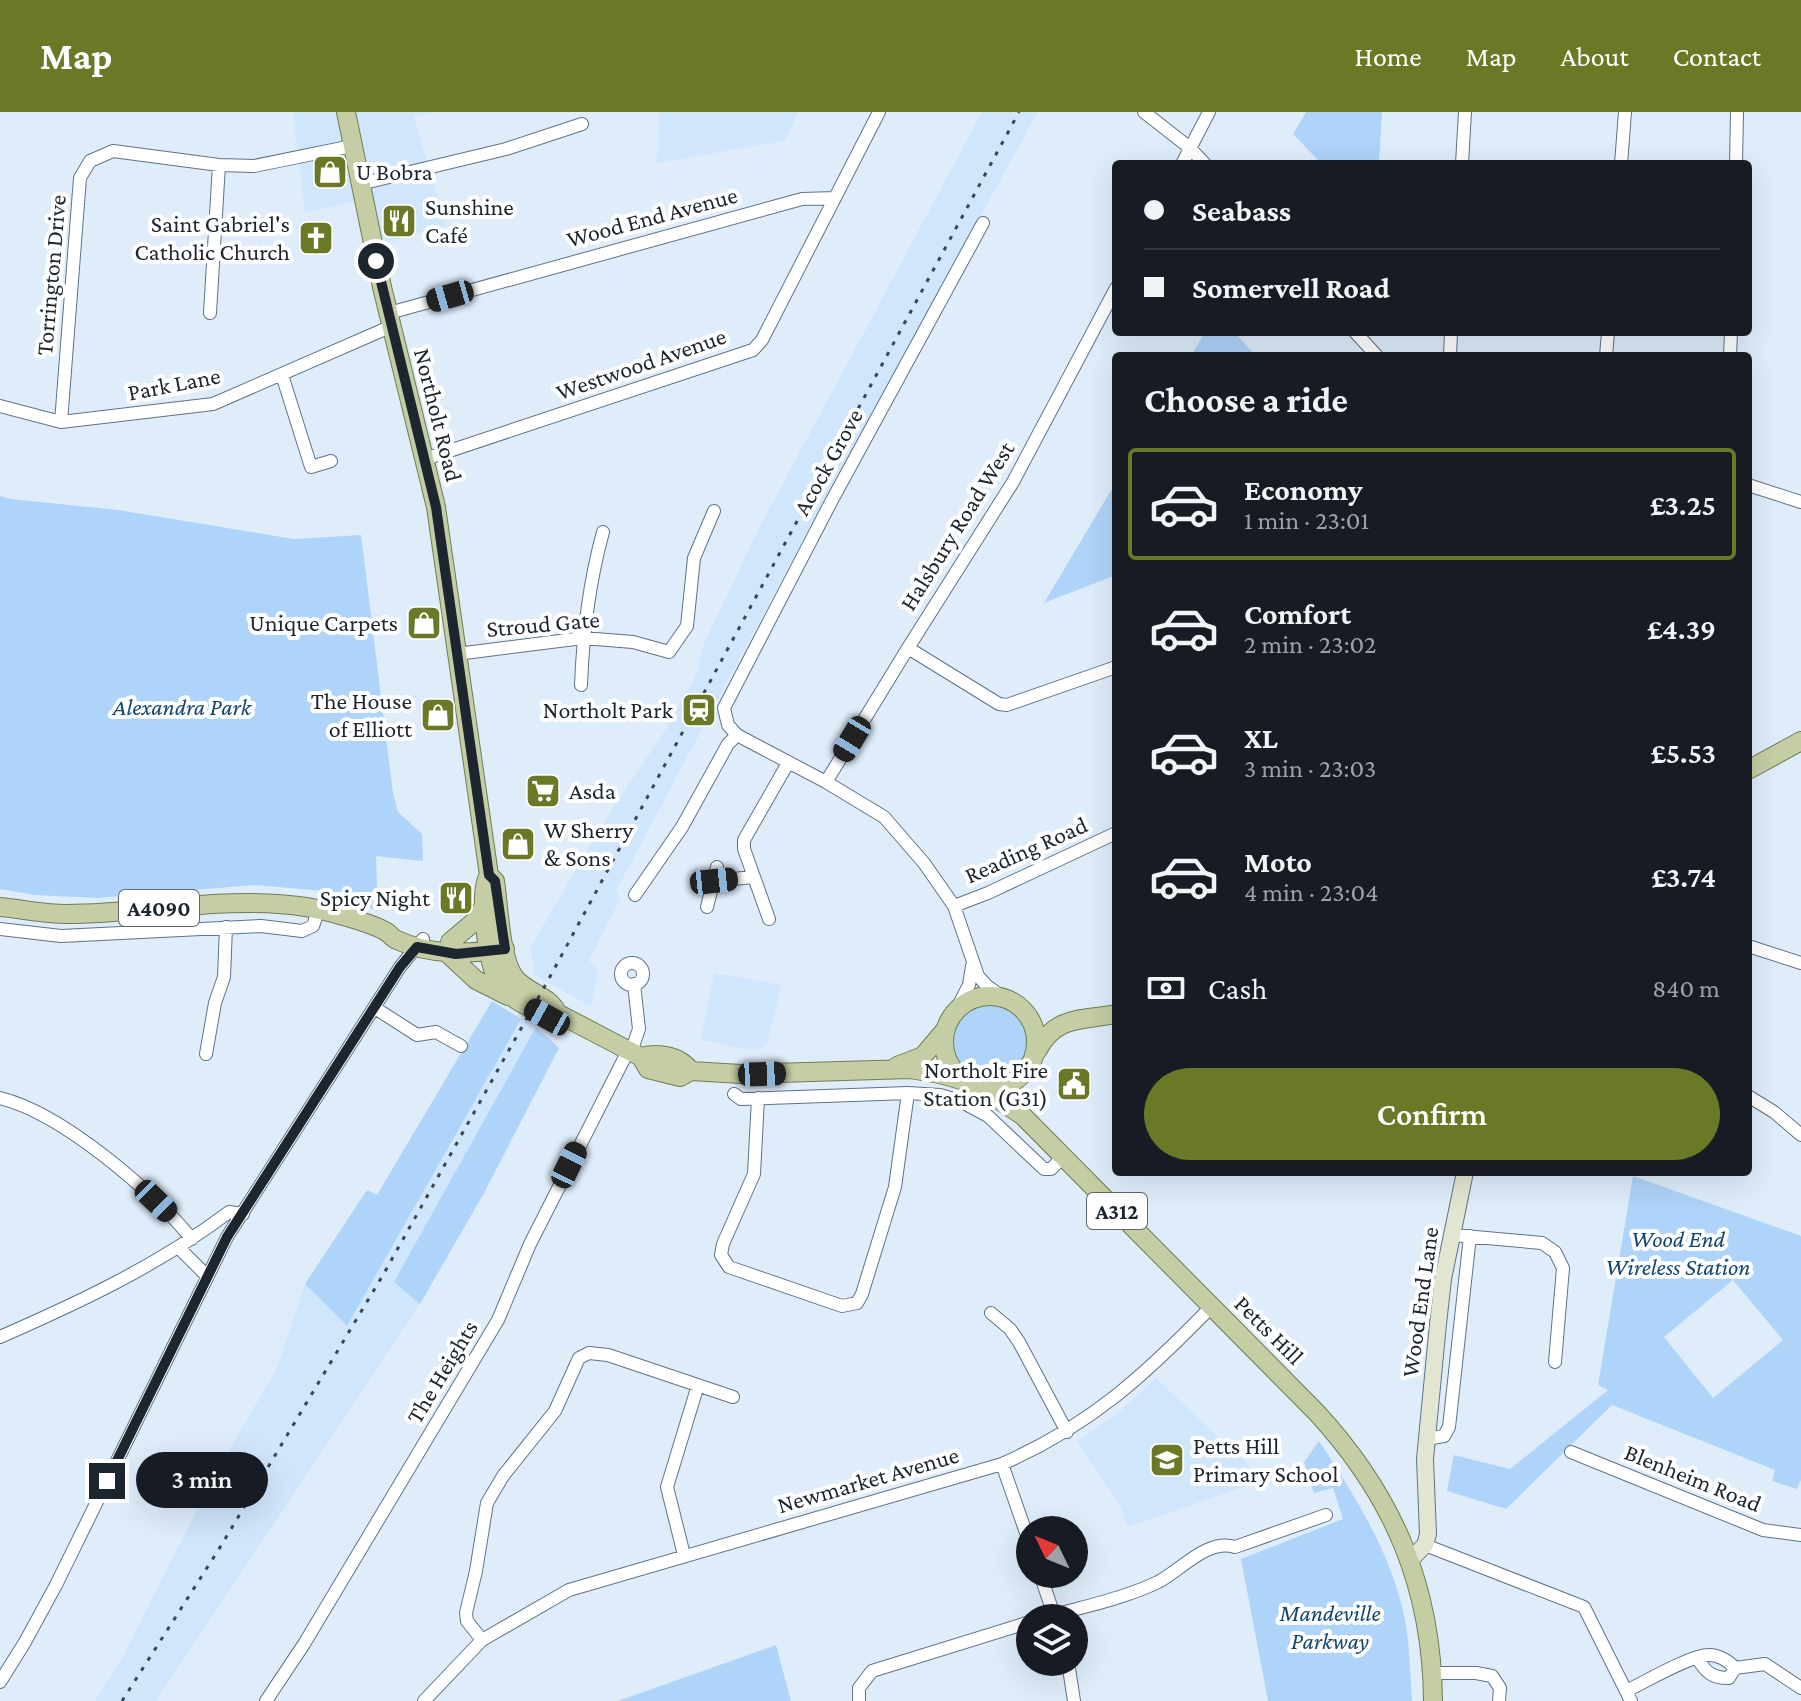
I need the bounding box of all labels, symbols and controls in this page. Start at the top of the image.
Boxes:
text: Map [40,35,113,77]
text: Home [1355,41,1422,72]
text: Map [1466,41,1517,72]
text: About [1561,41,1629,72]
text: Contact [1673,41,1761,72]
shop icon: U Bobra [311,153,349,191]
place label: U Bobra [356,158,433,185]
street label: Wood End Avenue [564,181,740,252]
place label: Sunshine Café [425,193,514,248]
street label: Torrington Drive [30,194,71,356]
text: Seabass [1192,194,1291,227]
restaurant icon: Sunshine Café [380,202,418,240]
place label: Saint Gabriel's Catholic Church [135,210,290,265]
church icon: Saint Gabriel's Catholic Church [297,219,335,257]
route start [358,243,394,279]
text: Somervell Road [1192,271,1390,304]
car [424,278,476,314]
street label: Westwood Avenue [552,322,729,405]
street label: Northolt Road [409,346,468,485]
street label: Park Lane [125,361,222,406]
text: Choose a ride [1144,380,1348,420]
street label: Acock Grove [787,404,868,520]
street label: Halsbury Road West [894,436,1020,615]
icon: car [1148,468,1220,540]
text: Economy [1244,473,1363,506]
text: £3.25 [1650,488,1716,521]
text: 1 min · 23:01 [1244,506,1369,535]
icon: car [1148,592,1220,664]
text: Comfort [1244,597,1351,630]
shop icon: Unique Carpets [405,604,443,642]
street label: Stroud Gate [485,605,601,642]
place label: Unique Carpets [249,609,398,636]
text: £4.39 [1647,612,1716,645]
text: 2 min · 23:02 [1244,630,1376,659]
place label: The House of Elliott [311,687,413,742]
station icon: Northolt Park [680,691,718,729]
park label: Alexandra Park [112,693,253,720]
shop icon: The House of Elliott [419,696,457,734]
place label: Northolt Park [543,696,674,723]
car [829,712,875,766]
icon: car [1148,716,1220,788]
text: XL [1244,721,1278,754]
text: £5.53 [1650,736,1716,769]
text: 3 min · 23:03 [1244,754,1376,783]
supermarket icon: Asda [524,772,562,810]
place label: Asda [569,777,616,804]
street label: Reading Road [960,810,1092,889]
place label: W Sherry & Sons [544,816,634,871]
shop icon: W Sherry & Sons [499,825,537,863]
icon: car [1148,840,1220,912]
text: Moto [1244,845,1312,878]
text: £3.74 [1651,860,1716,893]
car [689,867,739,895]
text: 4 min · 23:04 [1244,878,1378,907]
restaurant icon: Spicy Night [437,879,475,917]
place label: Spicy Night [320,884,431,911]
road number: A4090 [119,890,199,926]
icon: cash [1144,966,1188,1010]
text: Cash [1208,972,1267,1005]
text: 840 m [1652,974,1720,1003]
car [520,995,574,1039]
place label: Northolt Fire Station (G31) [923,1056,1048,1112]
car [738,1061,786,1087]
public building icon: Northolt Fire Station (G31) [1055,1065,1093,1103]
button: Confirm [1144,1068,1720,1160]
car [548,1138,590,1192]
car [130,1176,182,1226]
road number: A312 [1087,1193,1147,1229]
street label: Wood End Lane [1396,1225,1443,1379]
park label: Wood End Wireless Station [1606,1225,1750,1280]
street label: Petts Hill [1229,1290,1309,1370]
street label: The Heights [400,1315,483,1428]
place label: Petts Hill Primary School [1193,1432,1338,1487]
street label: Blenheim Road [1621,1438,1766,1517]
street label: Newmarket Avenue [774,1441,962,1518]
school or university icon: Petts Hill Primary School [1148,1441,1186,1479]
callout: 3 min [135,1453,267,1509]
route end [89,1463,125,1499]
text: 3 min [172,1465,232,1494]
north arrow [1016,1516,1088,1588]
map controls [1016,1516,1088,1676]
park label: Mandeville Parkway [1278,1599,1381,1654]
button: layers [1016,1604,1088,1676]

